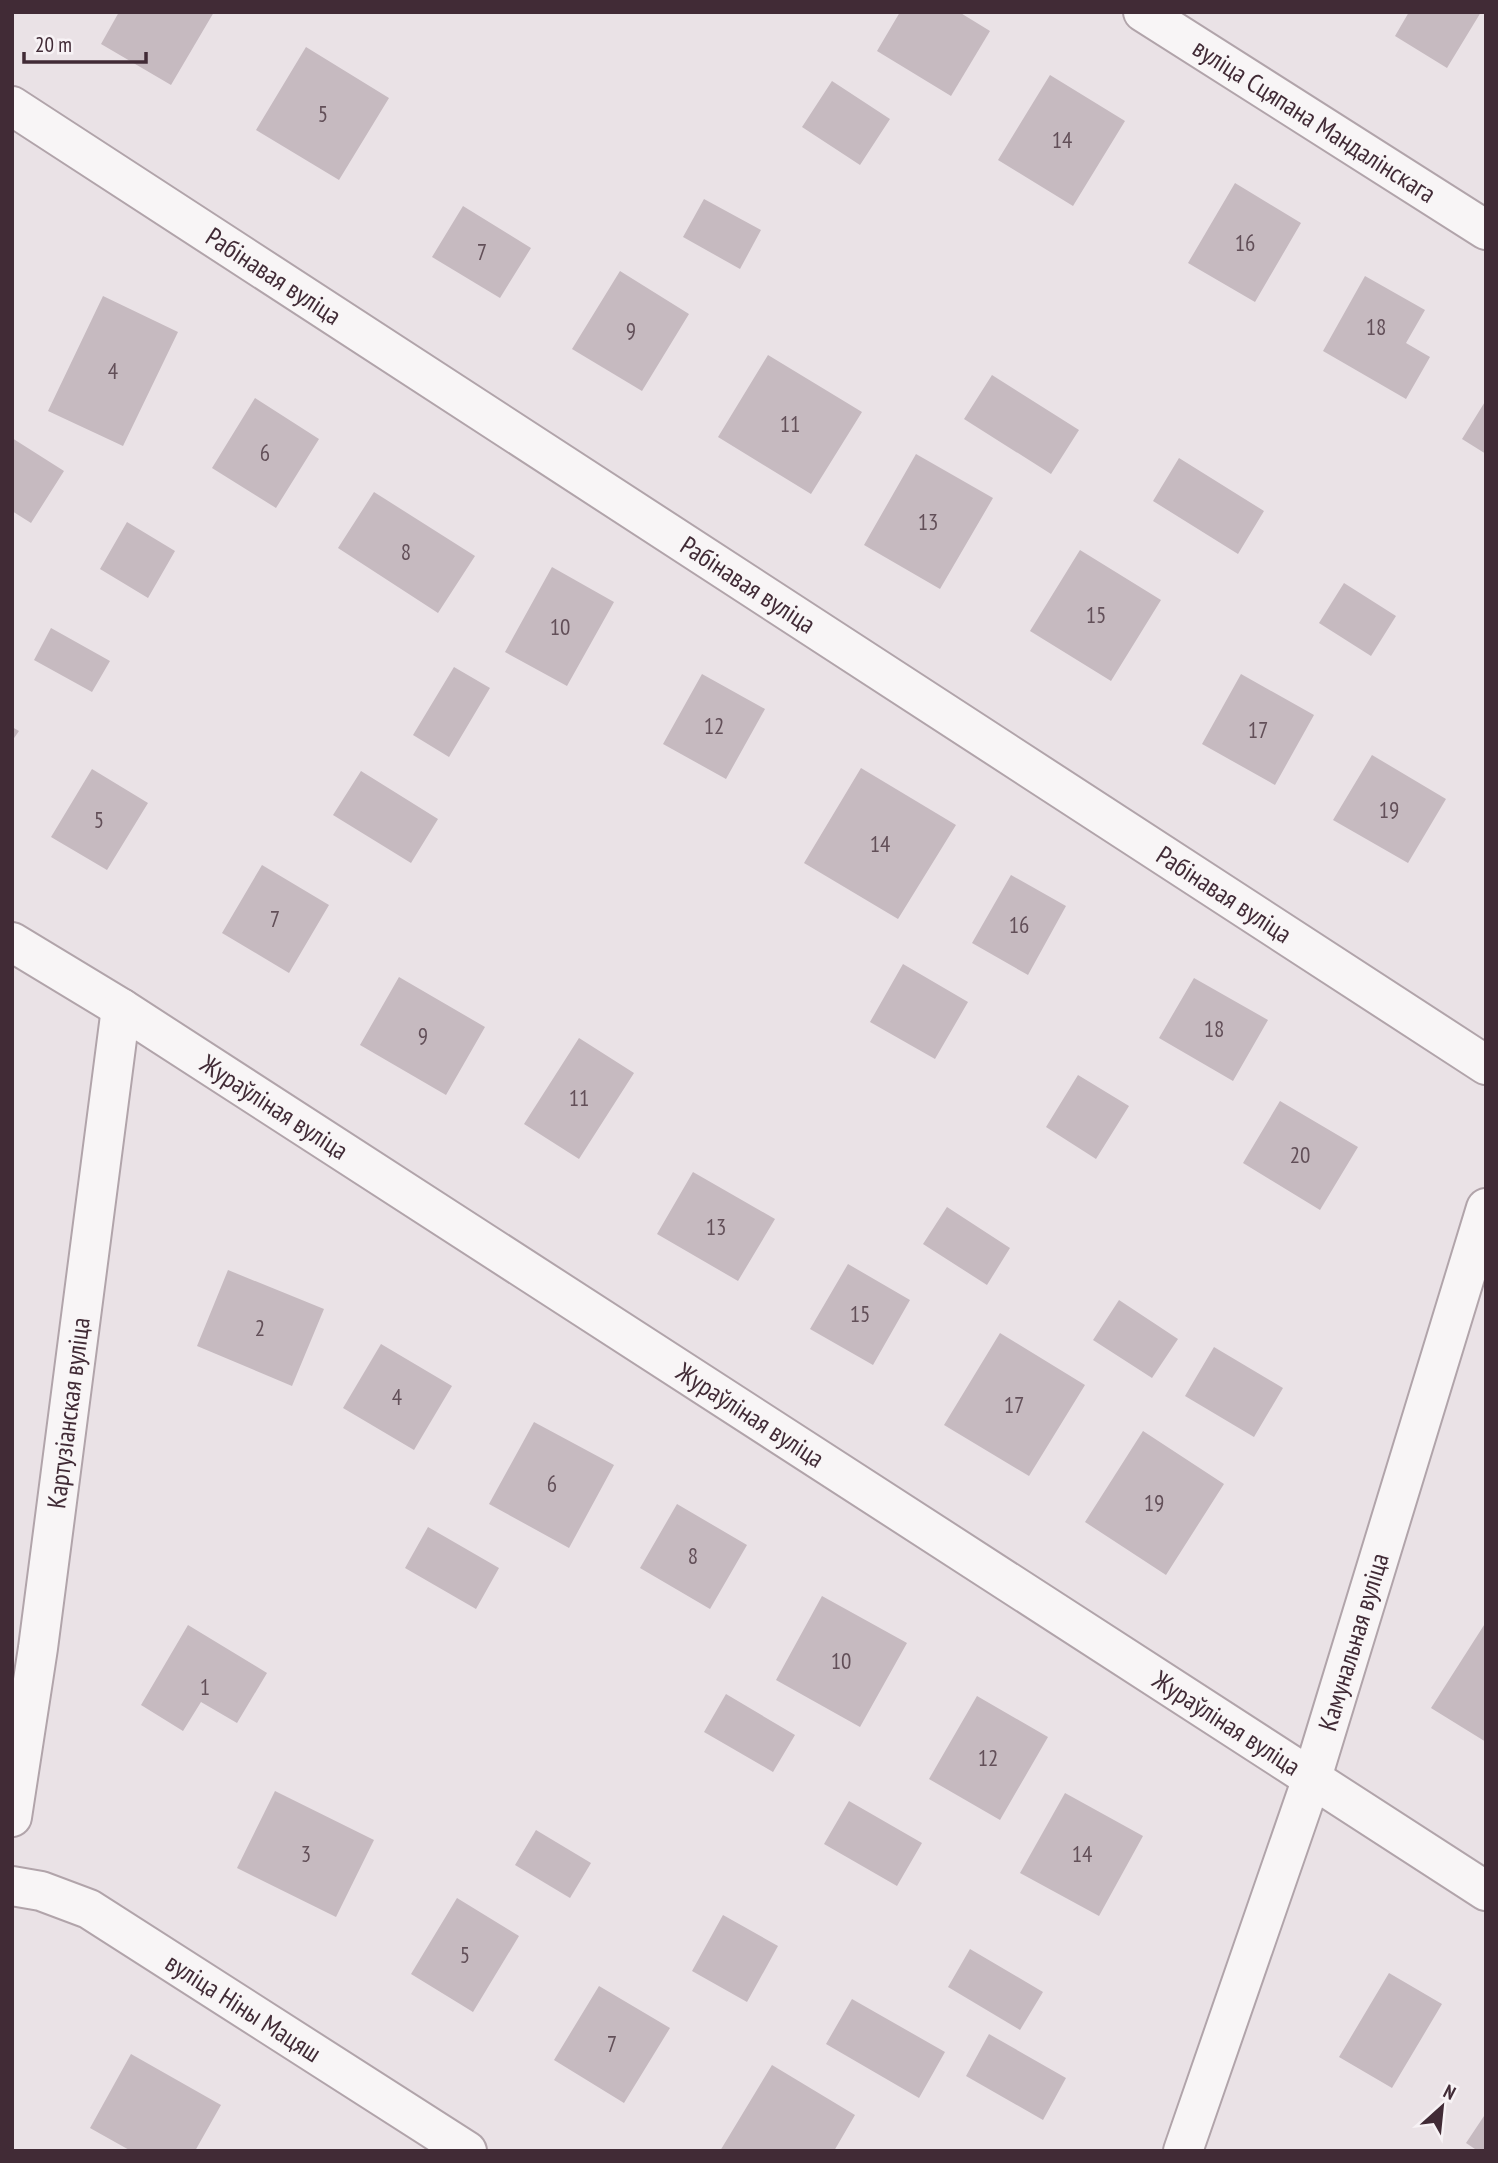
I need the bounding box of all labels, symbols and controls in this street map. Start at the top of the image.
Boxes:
scale bar [24,21,147,65]
text: 20 m [35,31,72,58]
street label: вуліца Сцяпана Мандалінскага [1187,31,1442,210]
house number: 5 [318,99,328,128]
house number: 14 [1052,125,1072,154]
street label: Рабінавая вуліца [200,220,348,332]
house number: 16 [1235,228,1255,257]
house number: 7 [477,237,487,266]
house number: 18 [1366,312,1386,341]
house number: 9 [626,316,636,345]
house number: 4 [108,356,118,385]
house number: 11 [780,409,800,438]
house number: 6 [260,438,270,467]
house number: 13 [918,507,938,536]
street label: Рабінавая вуліца [674,528,822,640]
house number: 8 [401,537,411,566]
house number: 15 [1086,600,1106,629]
house number: 10 [550,612,570,641]
house number: 12 [704,711,724,740]
house number: 17 [1248,715,1268,744]
house number: 19 [1379,795,1399,824]
house number: 5 [94,805,104,834]
house number: 14 [870,829,890,858]
street label: Рабінавая вуліца [1151,838,1298,950]
house number: 7 [270,904,280,933]
house number: 16 [1009,910,1029,939]
house number: 18 [1204,1014,1224,1043]
house number: 9 [418,1021,428,1050]
street label: Жураўліная вуліца [194,1046,355,1167]
house number: 11 [569,1083,589,1112]
house number: 20 [1290,1140,1310,1169]
house number: 13 [706,1212,726,1241]
house number: 15 [850,1299,870,1328]
house number: 2 [255,1313,265,1342]
street label: Картузіанская вуліца [39,1315,97,1510]
street label: Жураўліная вуліца [670,1354,831,1475]
house number: 4 [392,1382,402,1411]
house number: 17 [1004,1390,1024,1419]
house number: 6 [547,1469,557,1498]
house number: 19 [1144,1488,1164,1517]
house number: 8 [688,1541,698,1570]
street label: Камунальная вуліца [1310,1549,1396,1735]
house number: 10 [831,1646,851,1675]
street label: Жураўліная вуліца [1146,1662,1307,1783]
house number: 1 [200,1672,210,1701]
house number: 12 [978,1743,998,1772]
house number: 3 [301,1839,311,1868]
house number: 14 [1072,1839,1092,1868]
house number: 5 [460,1940,470,1969]
street label: вуліца Ніны Мацяш [160,1946,328,2069]
house number: 7 [607,2029,617,2058]
north arrow [1407,2072,1477,2142]
text: N [1440,2079,1460,2105]

